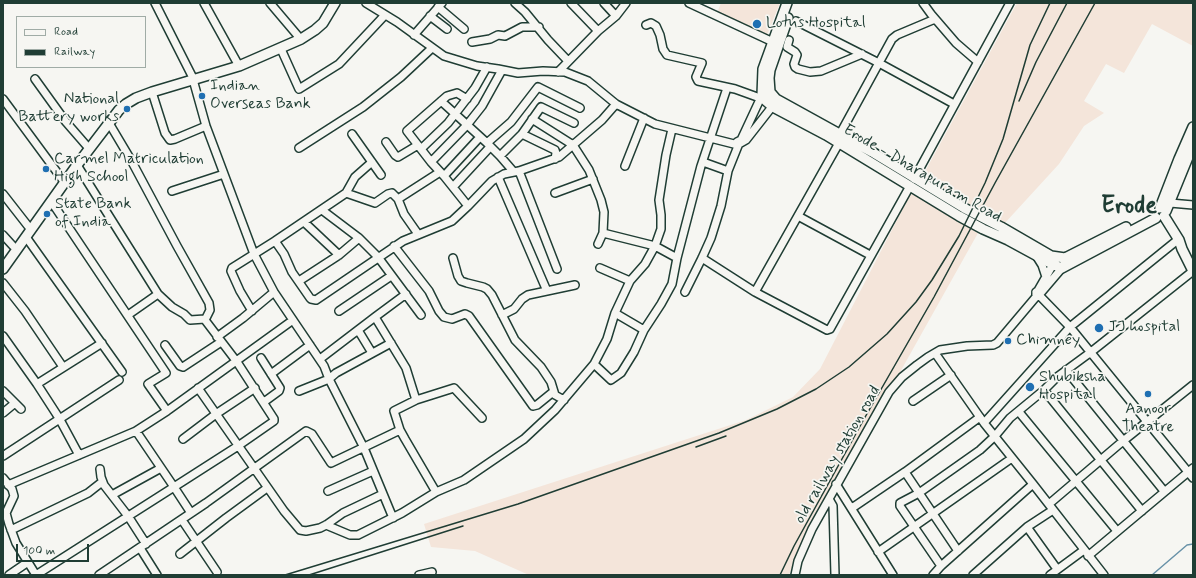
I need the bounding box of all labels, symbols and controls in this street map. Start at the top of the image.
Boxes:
place label: Lotus Hospital [766,14,866,34]
legend [16,16,146,68]
marker: Lotus Hospital [751,18,763,30]
text: Road [54,24,78,40]
text: Railway [54,44,95,60]
place label: Indian Overseas Bank [210,77,311,115]
place label: National Battery works [18,90,119,128]
marker: Indian Overseas Bank [197,91,207,101]
marker: National Battery works [122,104,132,114]
street label: Erode - Dharapuram Road [839,121,1005,227]
place label: Carmel Matriculation High School [54,150,204,188]
marker: Carmel Matriculation High School [41,164,51,174]
district label: Erode [1101,193,1157,221]
place label: State Bank of India [55,195,131,233]
marker: State Bank of India [42,209,52,219]
place label: JJ hospital [1108,318,1180,338]
marker: JJ hospital [1093,322,1105,334]
place label: Chimney [1016,331,1080,351]
marker: Chimney [1003,336,1013,346]
place label: Shubiksha Hospital [1039,368,1106,406]
marker: Shubiksha Hospital [1024,381,1036,393]
street label: old railway station road [791,383,885,527]
marker: Aanoor Theatre [1143,389,1153,399]
place label: Aanoor Theatre [1122,400,1174,438]
scale bar [18,536,91,562]
text: 100 m [23,543,55,559]

